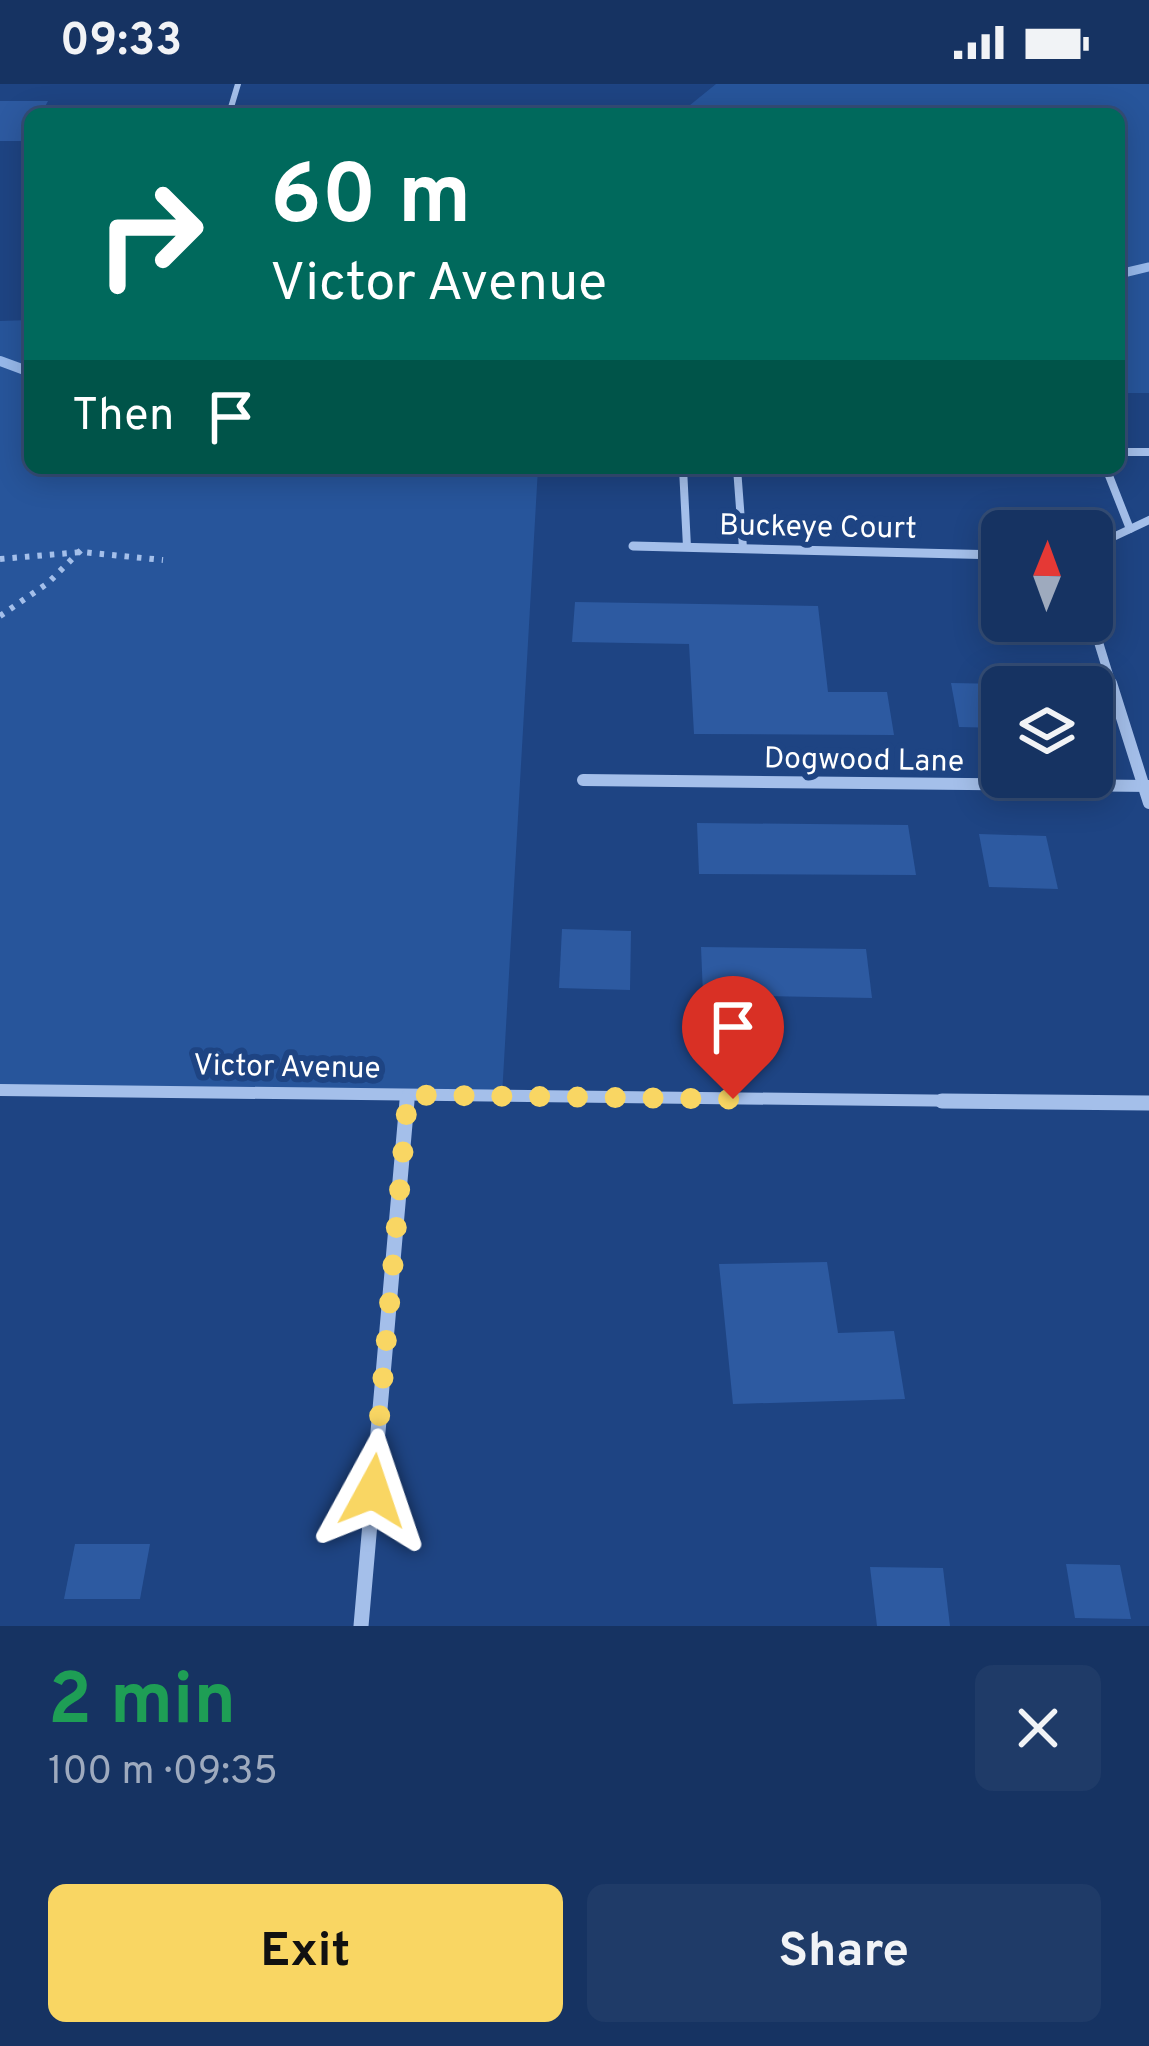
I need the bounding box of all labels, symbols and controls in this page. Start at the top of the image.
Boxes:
text: 09:33 [60,14,182,71]
text: 60 m [270,147,471,253]
icon: right [72,156,228,312]
text: Victor Avenue [270,251,607,320]
icon: arrive [198,384,264,450]
text: Then [72,389,174,446]
street label: Buckeye Court [719,508,917,549]
north arrow [981,510,1113,642]
map controls [981,510,1113,798]
button: layers [981,666,1113,798]
street label: Dogwood Lane [764,741,964,782]
pin [682,976,784,1099]
icon: arrive [700,994,766,1060]
street label: Victor Avenue [193,1048,381,1089]
position arrow [310,1428,436,1554]
text: 2 min [48,1658,236,1750]
button: close [975,1665,1101,1791]
text: 100 m · 09:35 [48,1749,278,1798]
button: Exit [48,1884,563,2022]
button: Share [587,1884,1101,2022]

